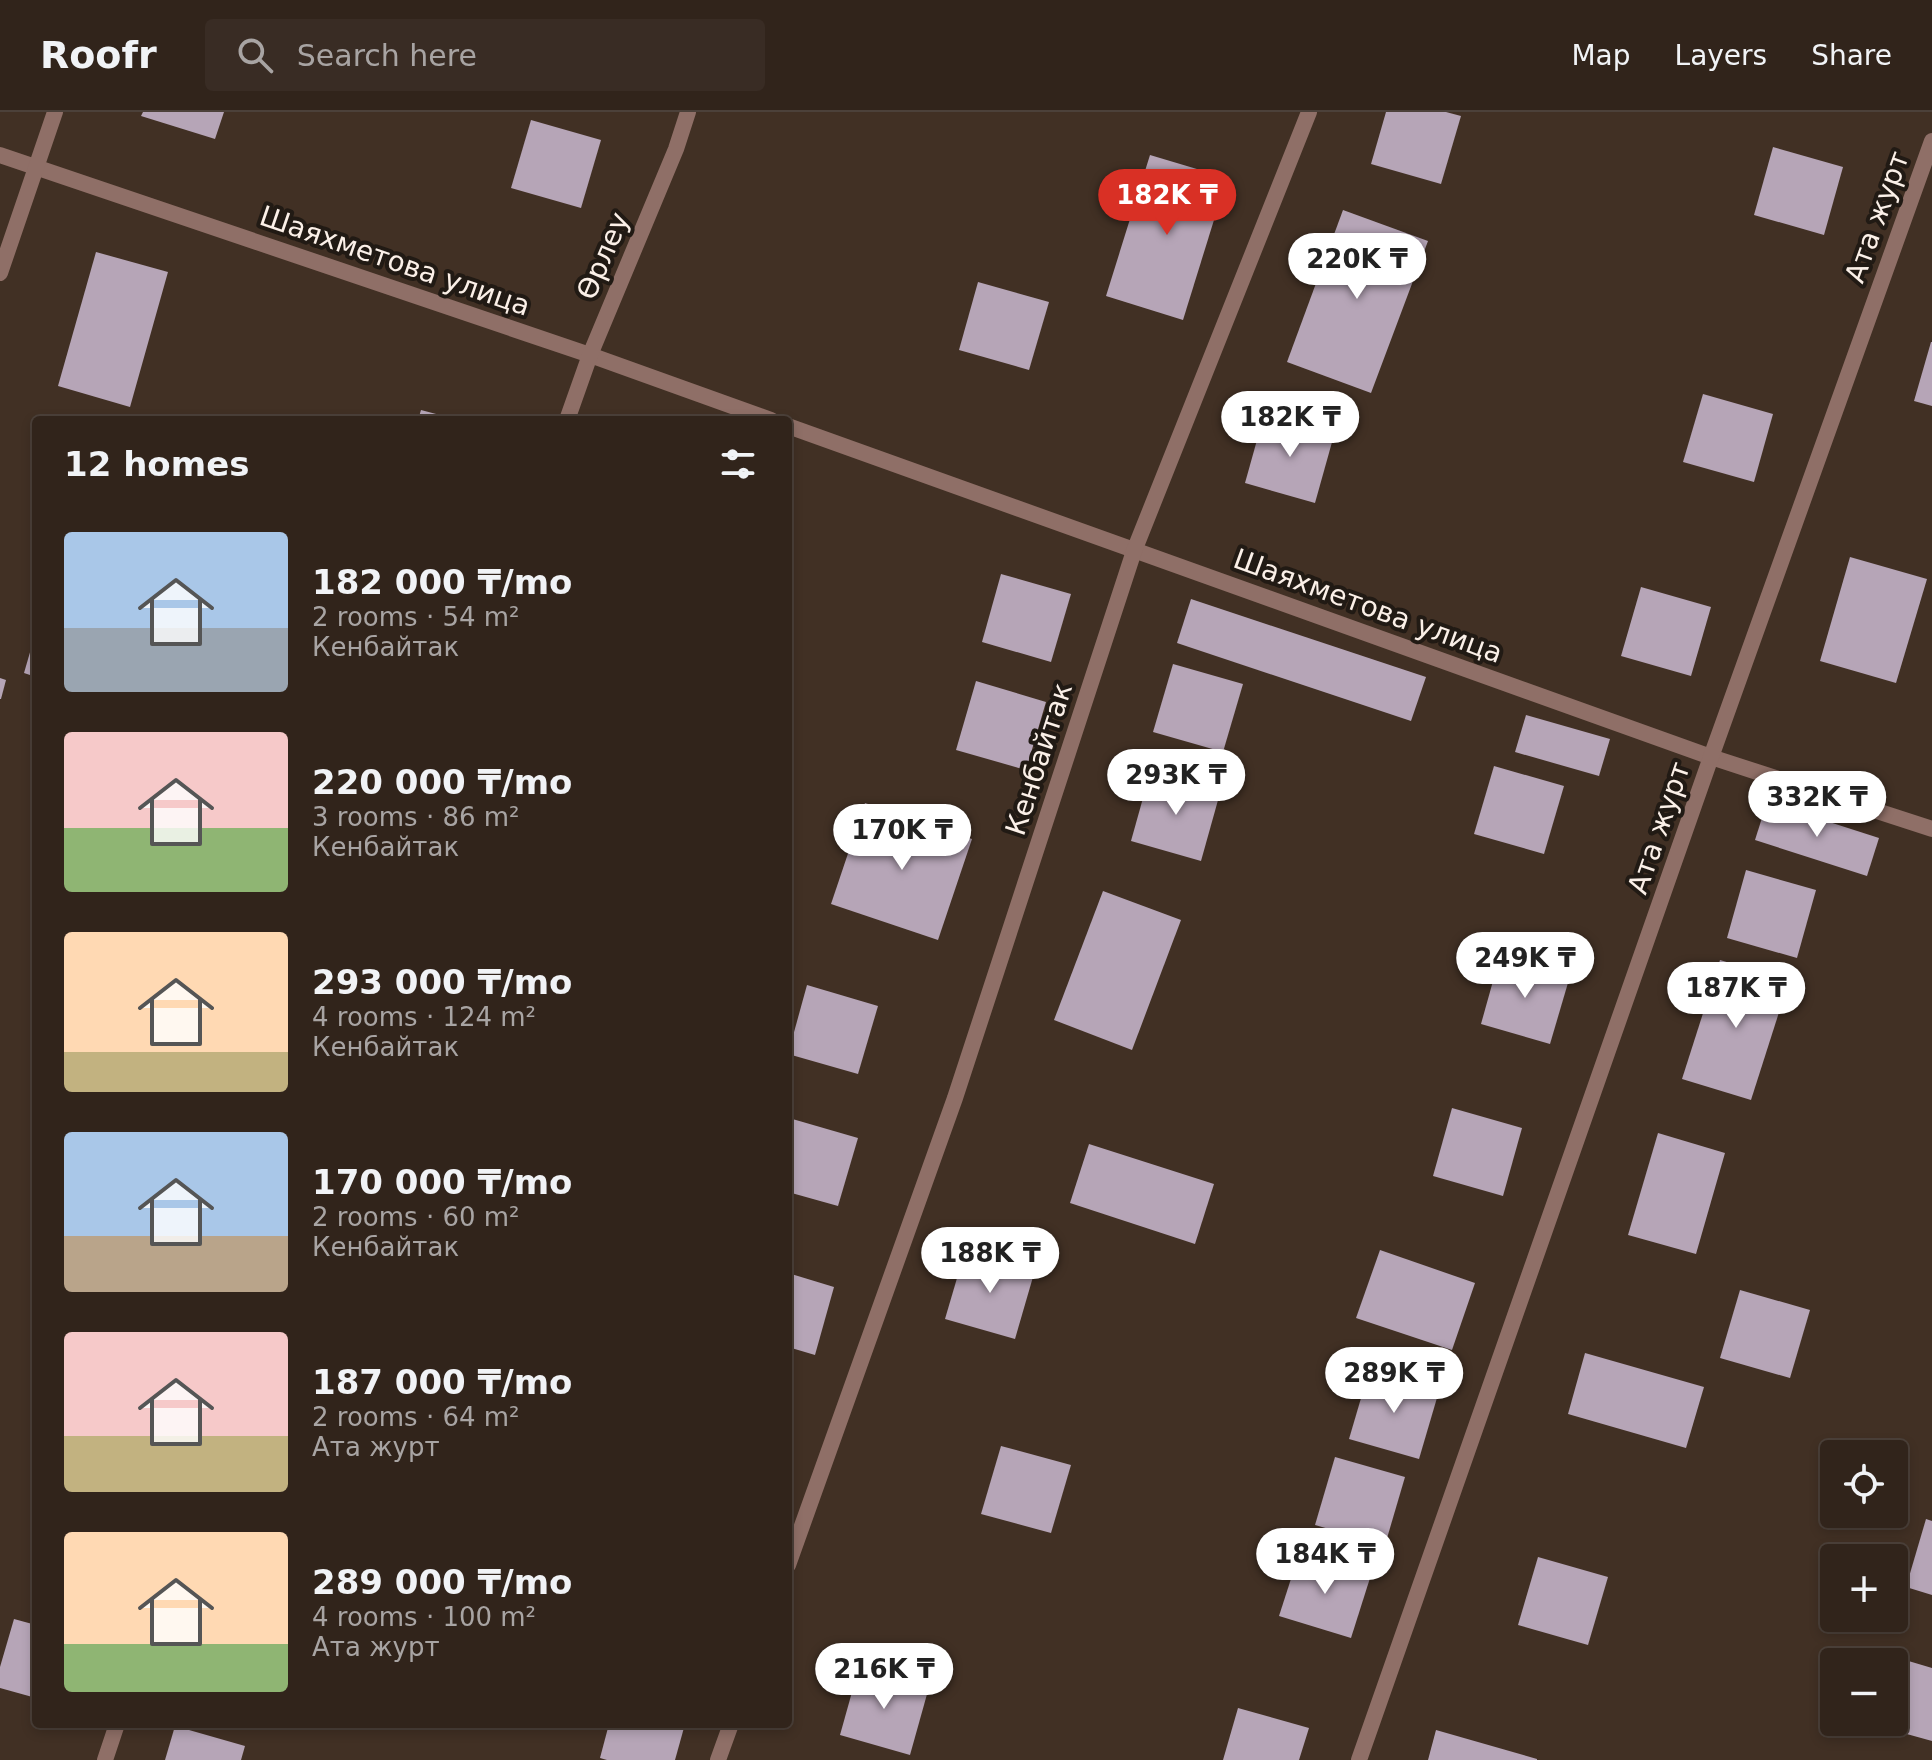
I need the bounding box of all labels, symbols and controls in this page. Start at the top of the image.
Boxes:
search box [205,19,765,91]
text: Roofr [40,33,157,77]
icon: search [233,33,277,77]
text: Search here [297,38,477,73]
text: Map [1571,39,1631,72]
text: Layers [1675,39,1767,72]
text: Share [1811,39,1892,72]
street label: Ата журт [1838,147,1916,287]
pin: 182K ₸ [1102,169,1232,237]
text: 182K ₸ [1116,180,1218,210]
street label: Шаяхметова улица [255,199,535,323]
street label: Өрлеу [570,207,636,305]
pin: 220K ₸ [1292,233,1422,301]
text: 220K ₸ [1306,244,1408,274]
pin: 182K ₸ [1225,391,1355,459]
text: 182K ₸ [1239,402,1341,432]
icon: filters [716,442,760,486]
text: 12 homes [64,444,249,484]
street label: Шаяхметова улица [1229,542,1507,670]
text: 182 000 ₸/mo [312,562,572,602]
icon: home [128,564,224,660]
text: 2 rooms · 54 m² [312,602,520,632]
text: Кенбайтак [312,632,459,662]
street label: Кенбайтак [999,679,1079,839]
pin: 293K ₸ [1111,749,1241,817]
street label: Ата журт [1621,758,1697,898]
text: 293K ₸ [1125,760,1227,790]
text: 220 000 ₸/mo [312,762,572,802]
icon: home [128,764,224,860]
pin: 332K ₸ [1752,771,1882,839]
text: 332K ₸ [1766,782,1868,812]
text: 3 rooms · 86 m² [312,802,520,832]
pin: 170K ₸ [837,804,967,872]
text: 170K ₸ [851,815,953,845]
text: Кенбайтак [312,832,459,862]
pin: 249K ₸ [1460,932,1590,1000]
text: 249K ₸ [1474,943,1576,973]
text: 293 000 ₸/mo [312,962,572,1002]
pin: 187K ₸ [1671,962,1801,1030]
icon: home [128,964,224,1060]
text: 187K ₸ [1685,973,1787,1003]
text: 4 rooms · 124 m² [312,1002,536,1032]
text: Кенбайтак [312,1032,459,1062]
text: 170 000 ₸/mo [312,1162,572,1202]
icon: home [128,1164,224,1260]
text: 2 rooms · 60 m² [312,1202,520,1232]
pin: 188K ₸ [925,1227,1055,1295]
text: Кенбайтак [312,1232,459,1262]
text: 188K ₸ [939,1238,1041,1268]
pin: 289K ₸ [1329,1347,1459,1415]
text: 289K ₸ [1343,1358,1445,1388]
text: 187 000 ₸/mo [312,1362,572,1402]
icon: home [128,1364,224,1460]
text: 2 rooms · 64 m² [312,1402,520,1432]
text: Ата журт [312,1432,440,1462]
map controls [1820,1440,1908,1736]
button: locate [1820,1440,1908,1528]
pin: 184K ₸ [1260,1528,1390,1596]
text: 184K ₸ [1274,1539,1376,1569]
button: + [1820,1544,1908,1632]
text: 289 000 ₸/mo [312,1562,572,1602]
icon: home [128,1564,224,1660]
text: 4 rooms · 100 m² [312,1602,536,1632]
text: Ата журт [312,1632,440,1662]
pin: 216K ₸ [819,1643,949,1711]
button: − [1820,1648,1908,1736]
text: 216K ₸ [833,1654,935,1684]

